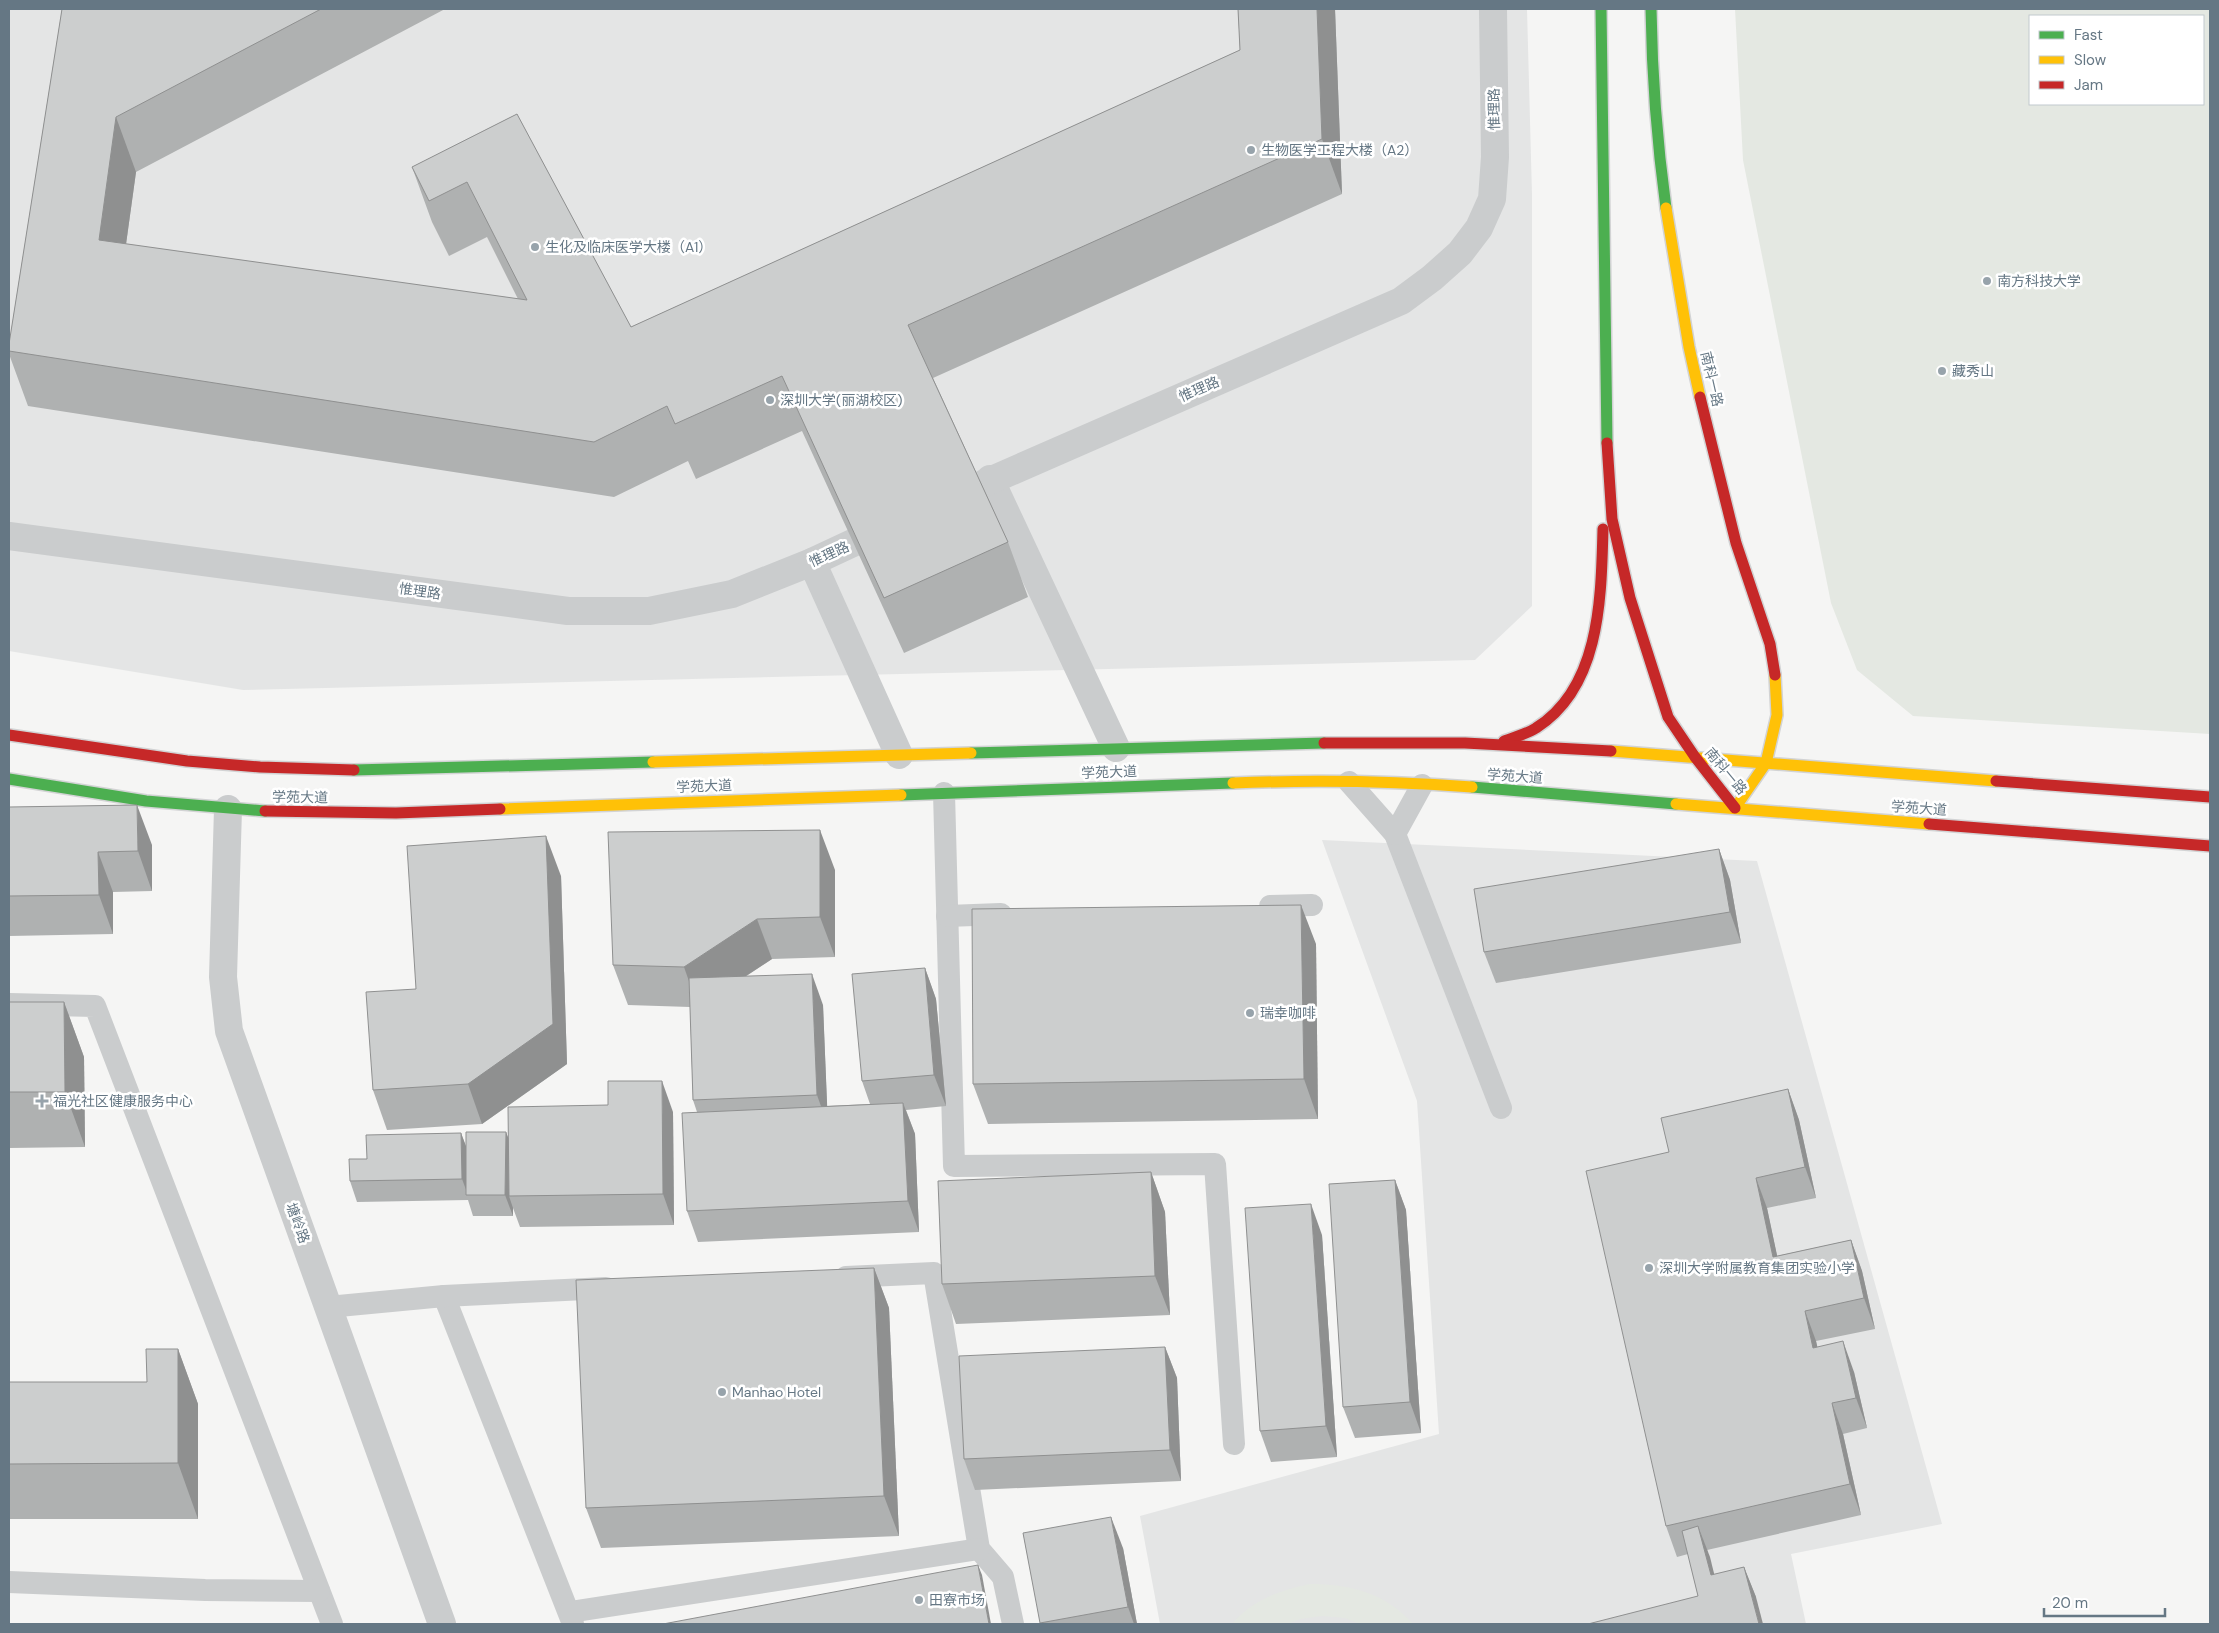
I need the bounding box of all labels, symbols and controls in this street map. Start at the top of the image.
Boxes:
legend [2029,15,2204,105]
text: Fast [2074,25,2103,45]
text: Slow [2074,50,2107,70]
text: Jam [2074,75,2103,95]
street label: 惟理路 [1485,88,1503,130]
place label: 生物医学工程大楼（A2） [1261,141,1418,159]
marker: 生物医学工程大楼（A2） [1245,144,1257,156]
place label: 生化及临床医学大楼（A1） [545,238,712,256]
marker: 生化及临床医学大楼（A1） [529,241,541,253]
place label: 南方科技大学 [1997,272,2081,290]
marker: 南方科技大学 [1981,275,1993,287]
street label: 南科一路 [1697,350,1727,408]
place label: 藏秀山 [1952,362,1994,380]
marker: 藏秀山 [1936,365,1948,377]
street label: 惟理路 [1176,373,1222,405]
place label: 深圳大学(丽湖校区) [780,391,902,409]
marker: 深圳大学(丽湖校区) [764,394,776,406]
street label: 惟理路 [806,537,852,571]
street label: 惟理路 [398,579,442,603]
street label: 南科一路 [1701,744,1751,798]
street label: 学苑大道 [1081,762,1137,782]
street label: 学苑大道 [1486,765,1544,787]
street label: 学苑大道 [676,776,732,796]
street label: 学苑大道 [272,788,328,806]
street label: 学苑大道 [1890,797,1948,819]
place label: 瑞幸咖啡 [1260,1004,1316,1022]
marker: 瑞幸咖啡 [1244,1007,1256,1019]
place label: 福光社区健康服务中心 [53,1092,193,1110]
marker: 福光社区健康服务中心 [35,1094,49,1108]
street label: 塘岭路 [282,1200,314,1246]
place label: 深圳大学附属教育集团实验小学 [1659,1259,1855,1277]
marker: 深圳大学附属教育集团实验小学 [1643,1262,1655,1274]
place label: Manhao Hotel [732,1383,821,1401]
marker: Manhao Hotel [716,1386,728,1398]
scale bar [2044,1586,2165,1618]
place label: 田寮市场 [929,1591,985,1609]
text: 20 m [2052,1593,2088,1613]
marker: 田寮市场 [913,1594,925,1606]

